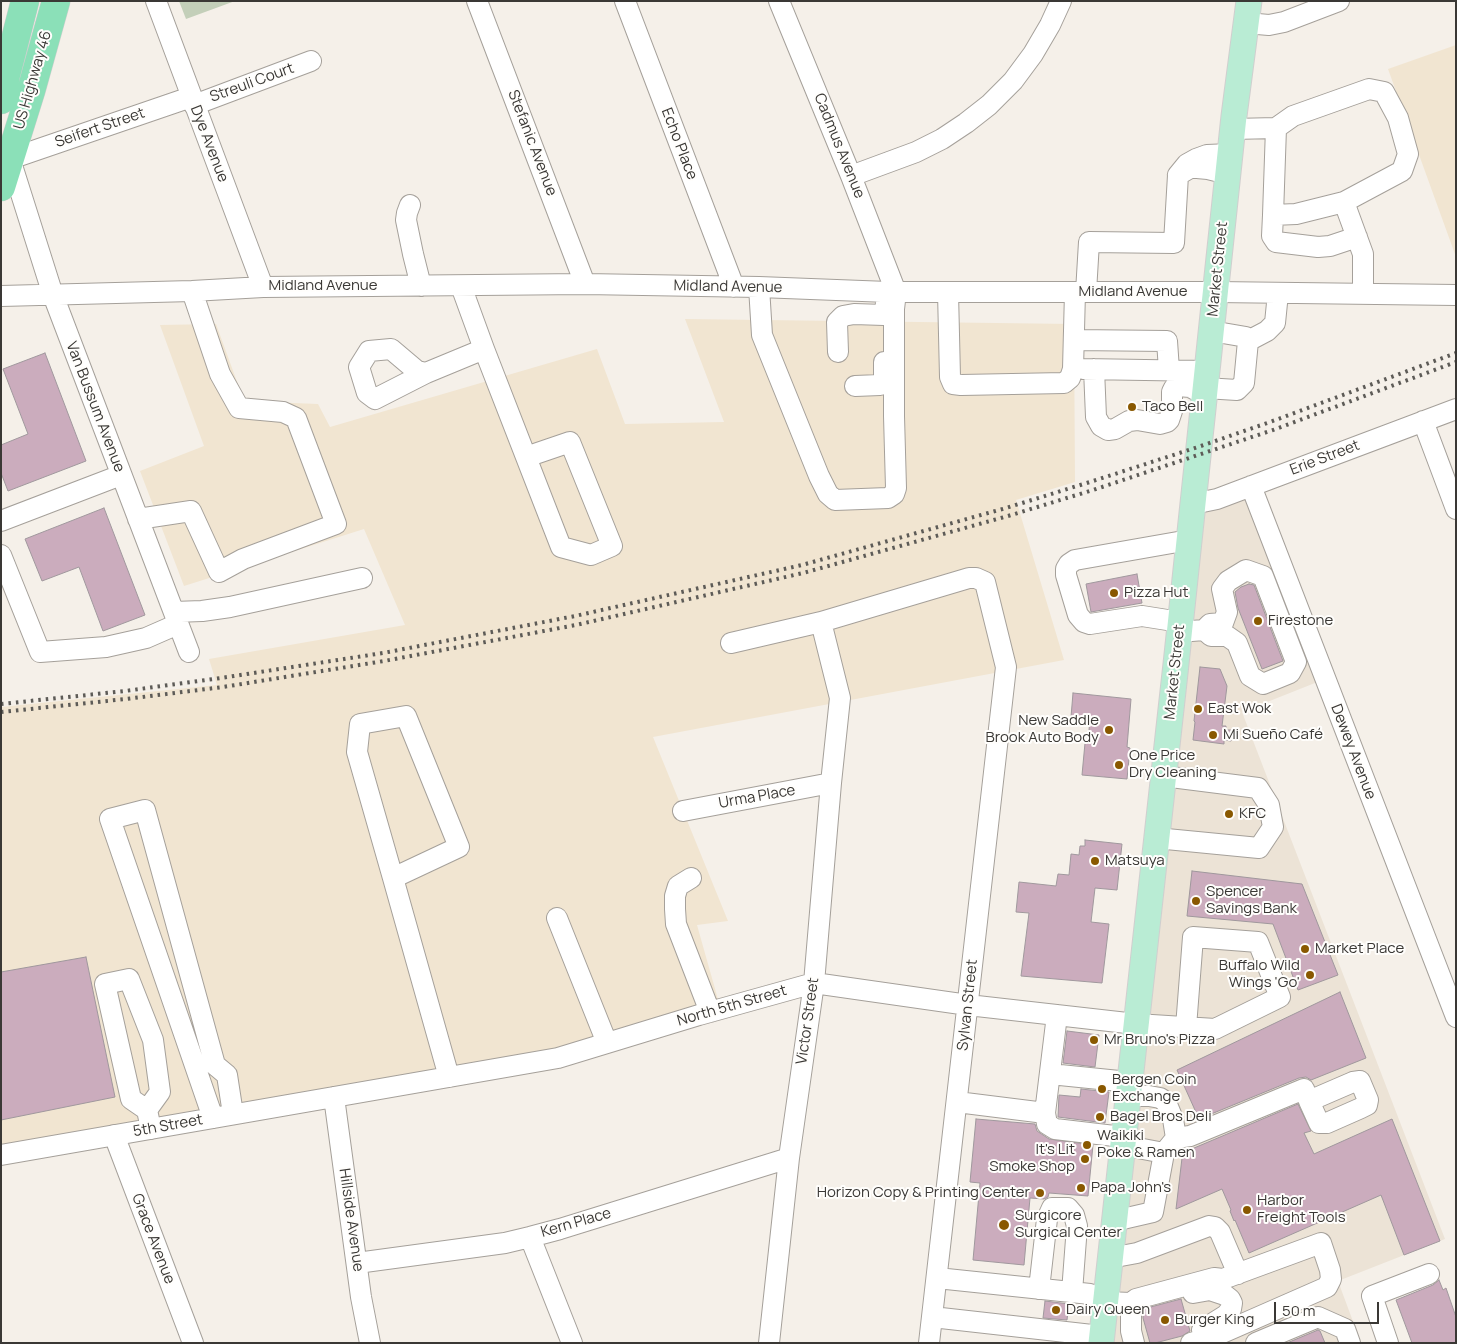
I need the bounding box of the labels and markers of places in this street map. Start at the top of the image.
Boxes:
place label: Taco Bell [1142,398,1203,416]
marker: Taco Bell [1126,401,1138,413]
place label: Pizza Hut [1124,584,1189,602]
marker: Pizza Hut [1108,587,1120,599]
place label: Firestone [1268,612,1333,630]
marker: Firestone [1252,615,1264,627]
place label: East Wok [1208,700,1271,718]
marker: East Wok [1192,703,1204,715]
place label: New Saddle Brook Auto Body [986,712,1099,747]
marker: New Saddle Brook Auto Body [1103,724,1115,736]
place label: Mi Sueño Café [1223,726,1323,744]
marker: Mi Sueño Café [1207,729,1219,741]
place label: One Price Dry Cleaning [1129,747,1217,782]
marker: One Price Dry Cleaning [1113,759,1125,771]
place label: KFC [1239,805,1266,823]
marker: KFC [1223,808,1235,820]
place label: Matsuya [1105,852,1165,870]
marker: Matsuya [1089,855,1101,867]
place label: Spencer Savings Bank [1206,883,1297,918]
marker: Spencer Savings Bank [1190,895,1202,907]
place label: Market Place [1315,940,1404,958]
marker: Market Place [1299,943,1311,955]
place label: Buffalo Wild Wings 'Go' [1219,957,1300,992]
marker: Buffalo Wild Wings 'Go' [1304,969,1316,981]
place label: Mr Bruno's Pizza [1104,1031,1215,1049]
marker: Mr Bruno's Pizza [1088,1034,1100,1046]
place label: Bergen Coin Exchange [1112,1071,1196,1106]
marker: Bergen Coin Exchange [1096,1083,1108,1095]
place label: Bagel Bros Deli [1110,1108,1212,1126]
marker: Bagel Bros Deli [1094,1111,1106,1123]
place label: Waikiki Poke & Ramen [1097,1127,1195,1162]
marker: Waikiki Poke & Ramen [1081,1139,1093,1151]
place label: It's Lit Smoke Shop [989,1141,1075,1176]
marker: It's Lit Smoke Shop [1079,1153,1091,1165]
place label: Papa John's [1091,1179,1171,1197]
marker: Papa John's [1075,1182,1087,1194]
place label: Horizon Copy & Printing Center [817,1184,1030,1202]
marker: Horizon Copy & Printing Center [1034,1187,1046,1199]
place label: Harbor Freight Tools [1257,1192,1346,1227]
marker: Harbor Freight Tools [1241,1204,1253,1216]
place label: Surgicore Surgical Center [1015,1207,1122,1242]
marker: Surgicore Surgical Center [997,1218,1011,1232]
place label: Dairy Queen [1066,1301,1150,1319]
marker: Dairy Queen [1050,1304,1062,1316]
place label: Burger King [1175,1311,1254,1329]
marker: Burger King [1159,1314,1171,1326]

